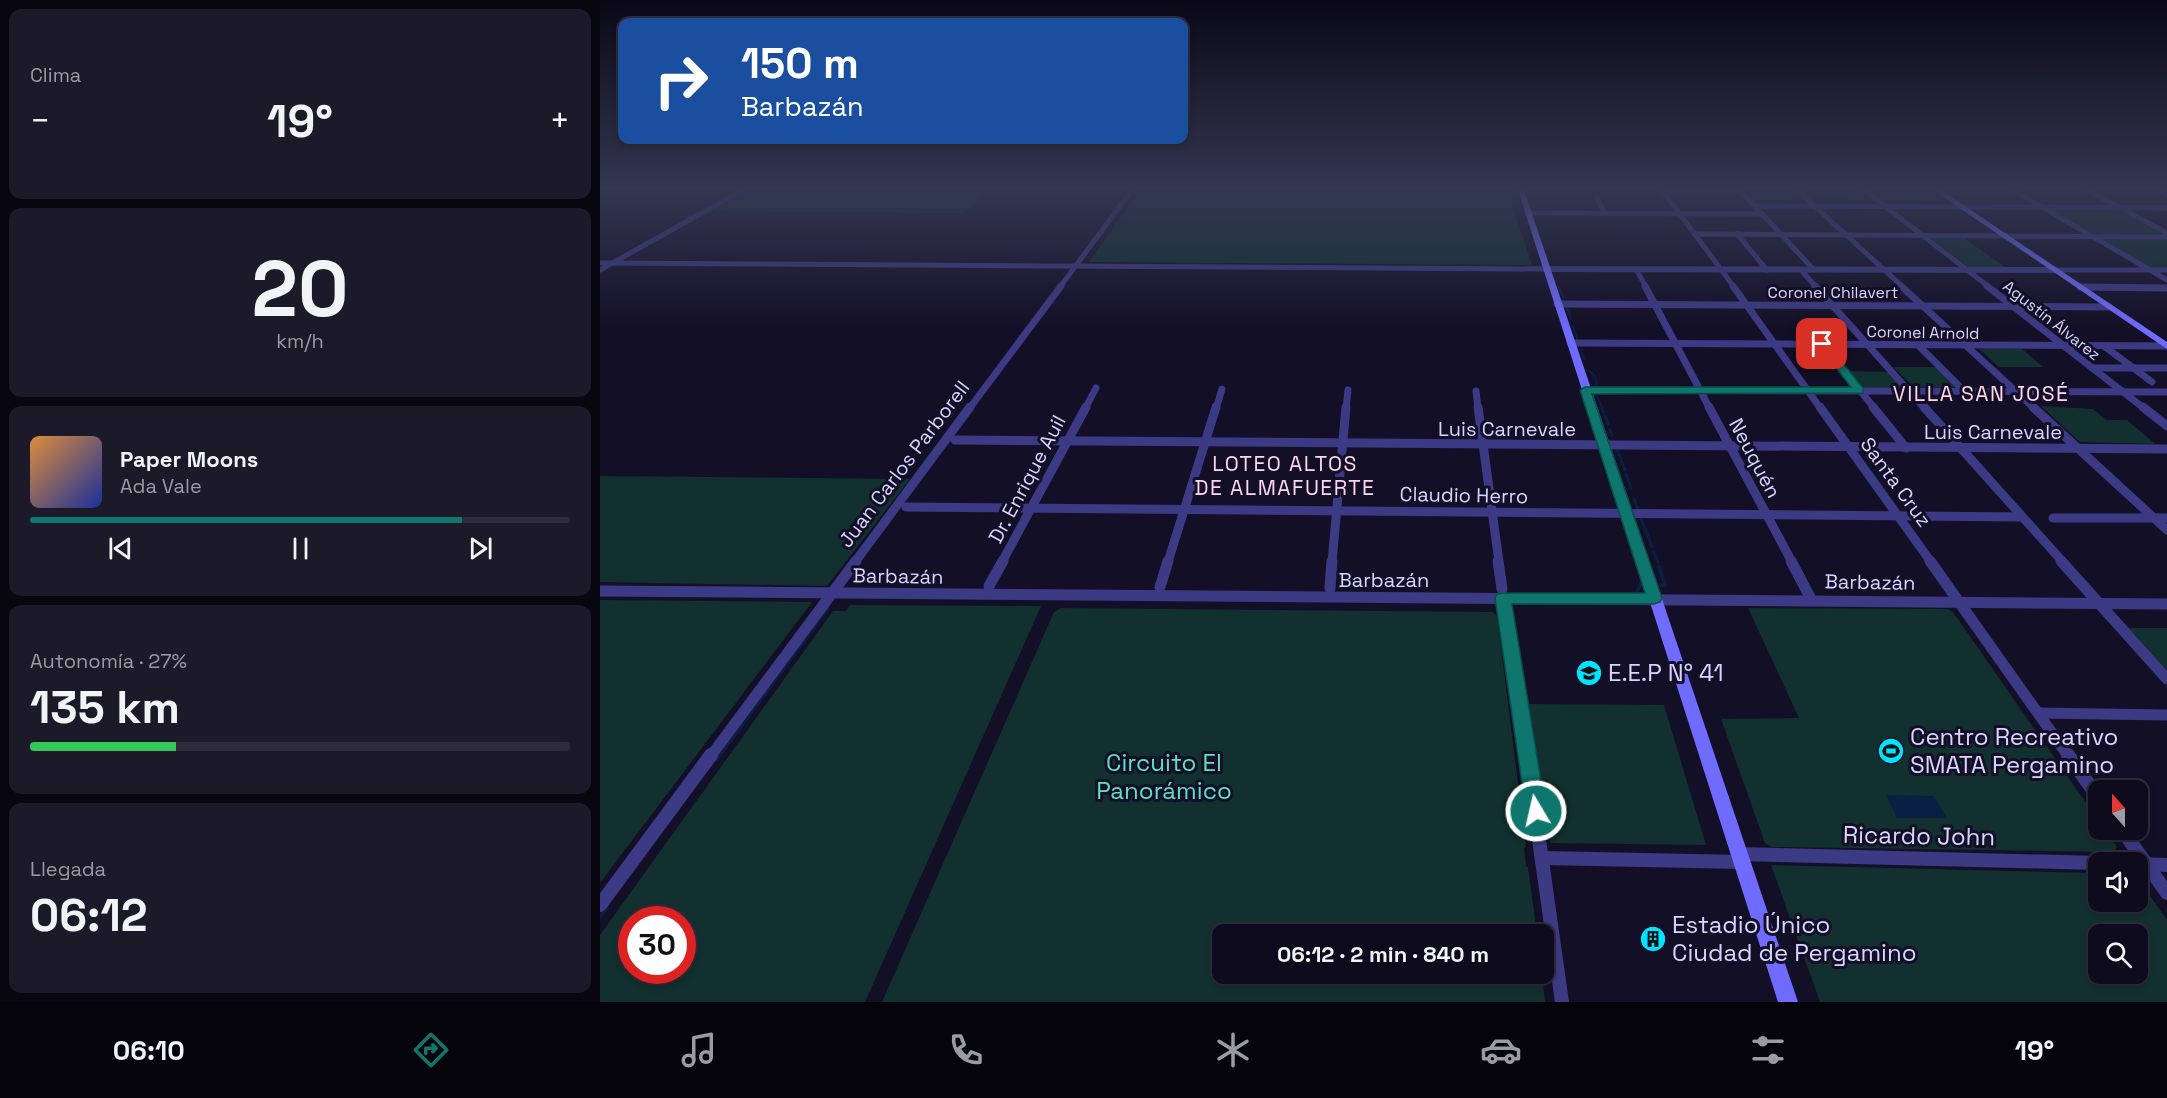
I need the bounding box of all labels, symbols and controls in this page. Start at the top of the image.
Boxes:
text: 150 m [741,37,859,90]
icon: right [642,42,720,120]
text: Clima [30,62,81,88]
text: Barbazán [741,89,864,124]
text: 19° [267,93,333,150]
text: − [30,100,50,142]
text: + [550,100,570,142]
text: 20 [252,239,348,339]
street label: Agustín Álvarez [1999,276,2105,365]
street label: Coronel Chilavert [1768,282,1898,303]
pin [1796,318,1847,369]
street label: Coronel Arnold [1866,321,1980,344]
icon: arrive [1805,327,1838,360]
text: km/h [276,328,324,354]
street label: Juan Carlos Parborell [833,375,975,553]
district label: VILLA SAN JOSÉ [1893,380,2069,407]
street label: Dr. Enrique Auil [982,410,1072,548]
street label: Neuquén [1723,414,1787,502]
street label: Luis Carnevale [1438,416,1576,442]
street label: Luis Carnevale [1924,419,2062,445]
street label: Santa Cruz [1855,432,1937,532]
text: Paper Moons [120,445,258,473]
district label: LOTEO ALTOS DE ALMAFUERTE [1195,450,1375,501]
text: Ada Vale [120,473,202,499]
street label: Claudio Herro [1400,481,1528,509]
icon: previous [104,532,137,565]
icon: pause [284,532,317,565]
icon: next [464,532,497,565]
street label: Barbazán [852,562,944,590]
street label: Barbazán [1339,567,1429,593]
street label: Barbazán [1824,568,1916,596]
text: Autonomía · 27% [30,648,187,674]
place label: E.E.P N° 41 [1608,657,1723,688]
school or university icon: E.E.P N° 41 [1574,658,1604,688]
text: 135 km [30,679,180,736]
place label: Centro Recreativo SMATA Pergamino [1910,721,2118,780]
sports icon: Centro Recreativo SMATA Pergamino [1876,736,1906,766]
park label: Circuito El Panorámico [1096,747,1232,806]
position arrow [1504,779,1568,843]
north arrow [2088,780,2148,840]
map controls [2088,780,2148,984]
street label: Ricardo John [1843,819,1995,852]
button: sound [2088,852,2148,912]
text: Llegada [30,856,106,882]
text: 06:12 [30,887,147,944]
speed limit sign: 30 [618,906,696,984]
place label: Estadio Único Ciudad de Pergamino [1672,909,1917,968]
building icon: Estadio Único Ciudad de Pergamino [1638,924,1668,954]
button: search [2088,924,2148,984]
text: 06:12 · 2 min · 840 m [1277,940,1489,968]
icon: directions [410,1029,452,1071]
icon: music [678,1029,720,1071]
icon: phone [945,1029,987,1071]
icon: climate [1212,1029,1254,1071]
icon: car [1480,1029,1522,1071]
icon: filters [1747,1029,1789,1071]
text: 06:10 [113,1033,185,1068]
text: 19° [2015,1033,2054,1068]

